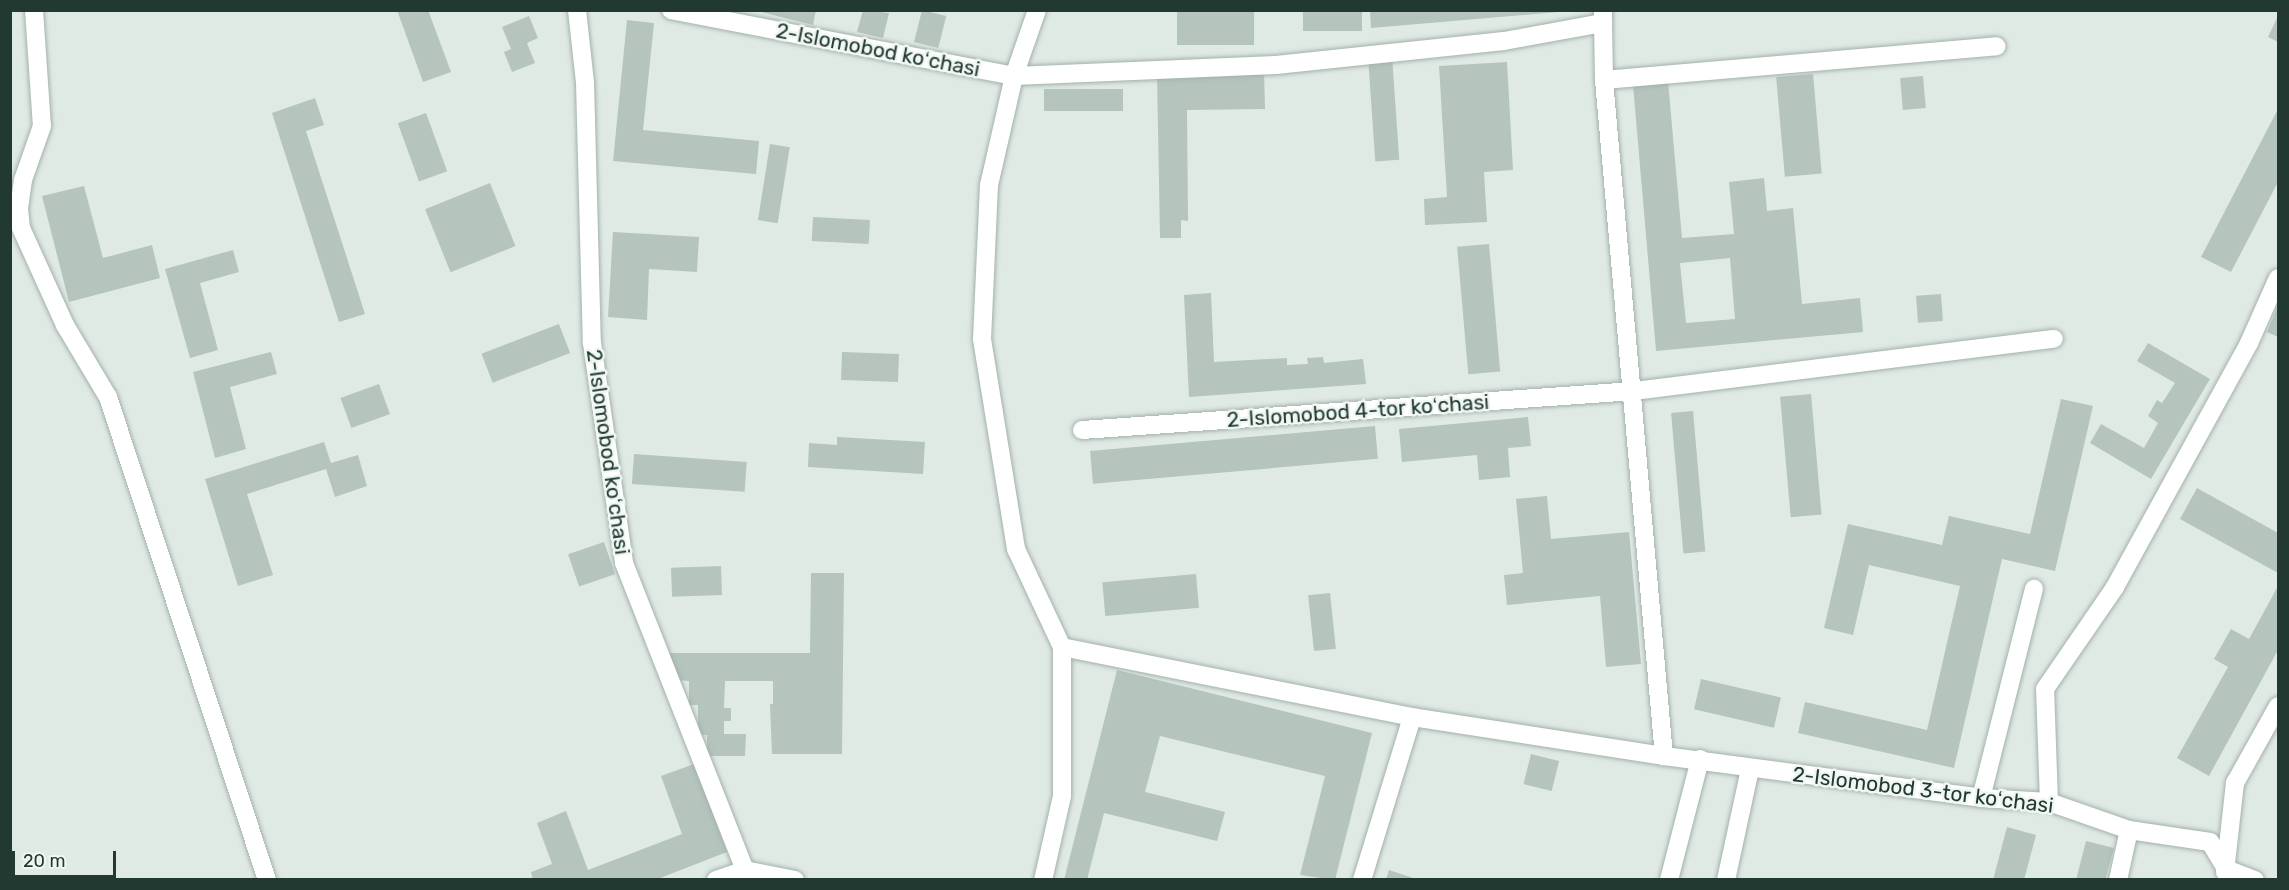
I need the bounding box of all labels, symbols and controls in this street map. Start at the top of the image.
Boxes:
street label: 2-Islomobod koʻchasi [774,18,982,82]
street label: 2-Islomobod koʻchasi [581,348,635,556]
street label: 2-Islomobod 4-tor koʻchasi [1226,389,1490,433]
street label: 2-Islomobod 3-tor koʻchasi [1791,761,2055,819]
scale bar [15,839,118,877]
text: 20 m [23,850,65,872]

